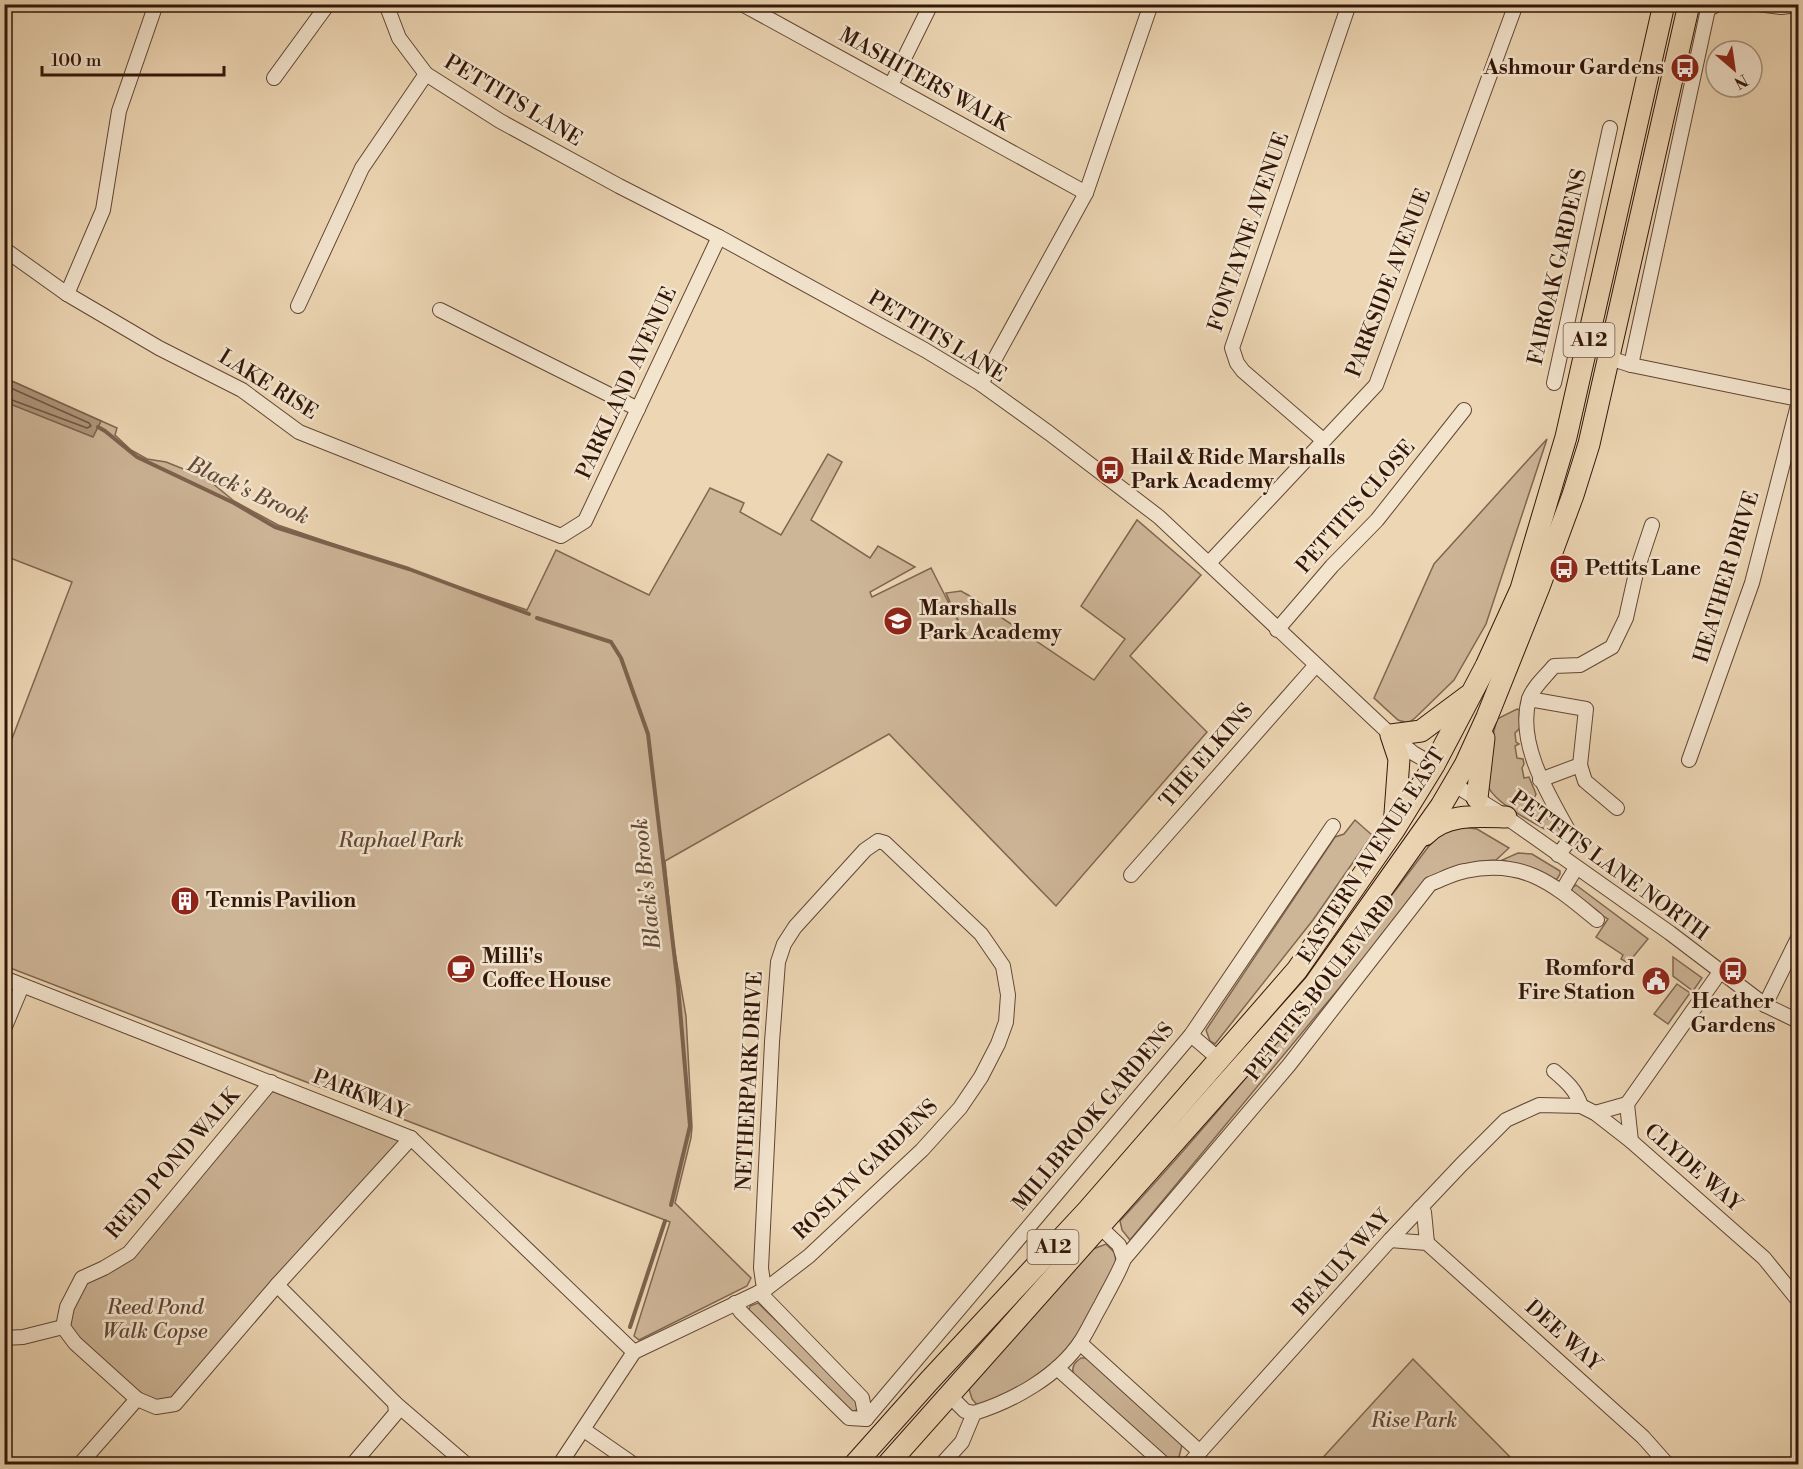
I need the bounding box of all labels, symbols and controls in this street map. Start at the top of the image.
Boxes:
street label: MASHITERS WALK [834,22,1015,138]
scale bar [42,39,224,77]
north arrow [1704,39,1764,99]
text: 100 m [51,49,102,72]
street label: PETTITS LANE [439,50,587,152]
bus stop icon: Ashmour Gardens [1669,52,1701,84]
place label: Ashmour Gardens [1483,55,1664,81]
text: N [1730,69,1751,93]
street label: FONTAYNE AVENUE [1203,129,1295,335]
street label: FAIROAK GARDENS [1523,167,1593,367]
street label: PARKSIDE AVENUE [1341,185,1437,381]
street label: PARKLAND AVENUE [571,283,683,483]
street label: PETTITS LANE [863,286,1011,388]
road number: A12 [1564,323,1614,357]
street label: LAKE RISE [214,344,322,426]
street label: PETTITS CLOSE [1291,435,1421,579]
place label: Hail & Ride Marshalls Park Academy [1131,445,1345,495]
water label: Black's Brook [182,451,313,531]
bus stop icon: Hail & Ride Marshalls Park Academy [1094,454,1126,486]
street label: HEATHER DRIVE [1688,488,1766,666]
bus stop icon: Pettits Lane [1548,553,1580,585]
place label: Pettits Lane [1585,556,1701,582]
place label: Marshalls Park Academy [919,596,1062,646]
school or university icon: Marshalls Park Academy [882,605,914,637]
street label: THE ELKINS [1155,698,1259,814]
street label: EASTERN AVENUE EAST [1293,743,1451,969]
street label: PETTITS LANE NORTH [1505,785,1713,947]
water label: Black's Brook [627,817,667,952]
park label: Raphael Park [337,828,464,854]
building icon: Tennis Pavilion [169,885,201,917]
place label: Tennis Pavilion [206,888,356,914]
street label: PETTITS BOULEVARD [1240,890,1402,1086]
place label: Milli's Coffee House [482,944,611,994]
cafe icon: Milli's Coffee House [445,953,477,985]
bus stop icon: Heather Gardens [1717,955,1749,987]
place label: Romford Fire Station [1518,956,1635,1006]
public building icon: Romford Fire Station [1640,965,1672,997]
street label: NETHERPARK DRIVE [731,971,769,1191]
place label: Heather Gardens [1691,989,1775,1039]
street label: MILLBROOK GARDENS [1008,1017,1180,1217]
street label: PARKWAY [309,1064,412,1126]
street label: REED POND WALK [100,1082,247,1245]
street label: ROSLYN GARDENS [788,1094,944,1246]
street label: CLYDE WAY [1639,1118,1748,1218]
street label: BEAULY WAY [1287,1204,1397,1322]
road number: A12 [1028,1230,1078,1264]
park label: Reed Pond Walk Copse [102,1295,208,1345]
street label: DEE WAY [1519,1295,1608,1378]
park label: Rise Park [1370,1408,1457,1434]

